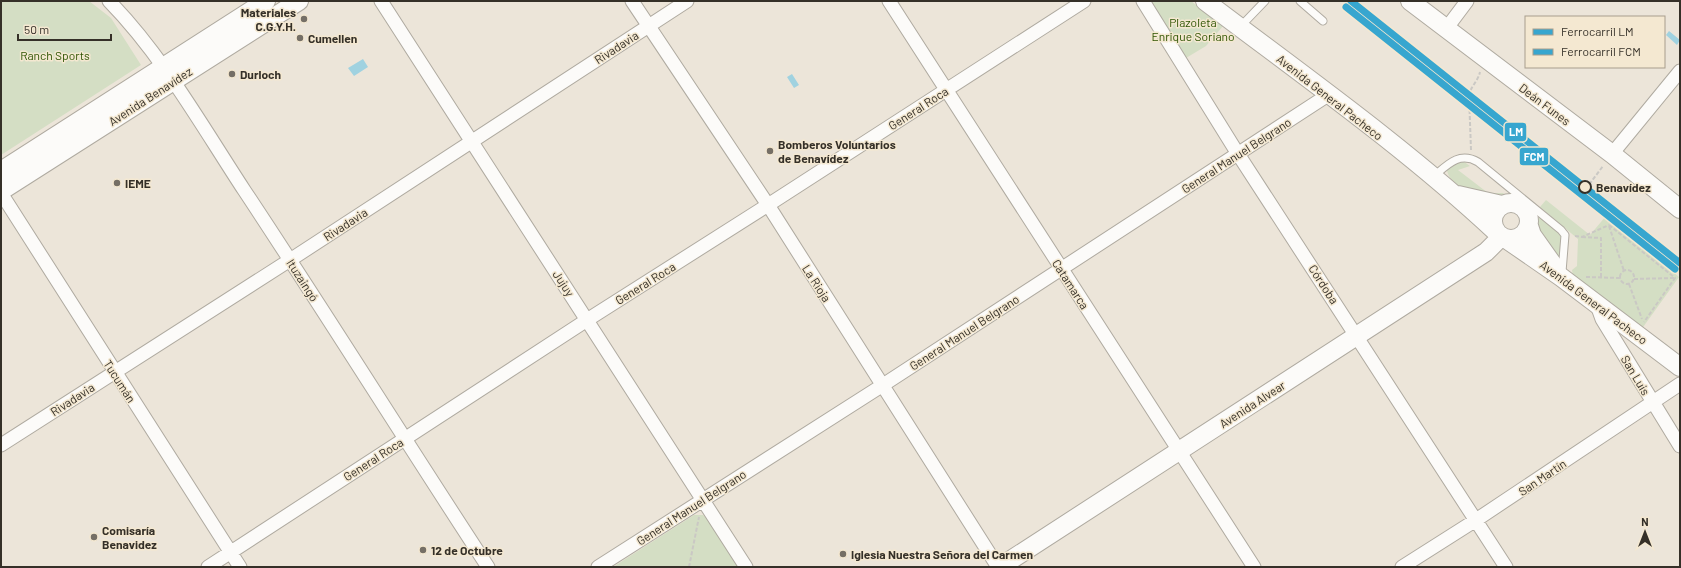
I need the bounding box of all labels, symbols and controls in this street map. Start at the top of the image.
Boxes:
place label: Materiales C.G.Y.H. [241,5,296,33]
marker: Materiales C.G.Y.H. [299,14,309,24]
park label: Plazoleta Enrique Soriano [1151,15,1235,43]
scale bar [18,16,111,42]
legend [1525,16,1665,68]
text: 50 m [24,22,49,36]
text: Ferrocarril LM [1561,24,1634,38]
street label: Rivadavia [591,28,641,66]
place label: Cumellen [308,31,357,45]
marker: Cumellen [295,33,305,43]
text: Ferrocarril FCM [1561,44,1641,58]
park label: Ranch Sports [20,48,90,62]
street label: Avenida General Pacheco [1274,51,1386,143]
street label: Avenida Benavídez [106,64,194,128]
place label: Durloch [240,67,281,81]
marker: Durloch [227,69,237,79]
street label: Deán Funes [1517,80,1573,128]
street label: General Roca [886,84,950,132]
street label: General Manuel Belgrano [1179,114,1293,196]
line badge: LM [1504,122,1527,142]
text: LM [1509,125,1523,138]
place label: Bomberos Voluntarios de Benavídez [778,137,896,165]
marker: Bomberos Voluntarios de Benavídez [765,146,775,156]
line badge: FCM [1519,147,1549,166]
text: FCM [1524,150,1544,163]
place label: IEME [125,176,151,190]
marker: IEME [112,178,122,188]
marker: Benavídez [1578,180,1592,194]
place label: Benavídez [1596,180,1651,194]
street label: Rivadavia [320,205,370,243]
street label: Ituzaingó [284,256,322,304]
street label: Catamarca [1050,256,1092,312]
street label: Avenida General Pacheco [1538,257,1650,347]
street label: General Roca [612,259,678,307]
street label: La Rioja [800,262,834,304]
street label: Córdoba [1306,262,1342,306]
street label: Jujuy [550,267,578,299]
street label: General Manuel Belgrano [907,291,1021,373]
street label: San Luis [1619,353,1653,398]
street label: Tucumán [101,357,139,405]
street label: Avenida Alvear [1216,377,1288,431]
street label: Rivadavia [47,380,97,418]
street label: General Roca [341,435,405,483]
street label: San Martín [1515,456,1569,498]
street label: General Manuel Belgrano [634,466,748,548]
north arrow [1625,512,1665,552]
text: N [1641,515,1649,528]
place label: Comisaría Benavidez [102,523,157,551]
marker: Comisaría Benavidez [89,532,99,542]
place label: 12 de Octubre [431,543,503,557]
marker: 12 de Octubre [418,545,428,555]
place label: Iglesia Nuestra Señora del Carmen [851,547,1033,561]
marker: Iglesia Nuestra Señora del Carmen [838,549,848,559]

